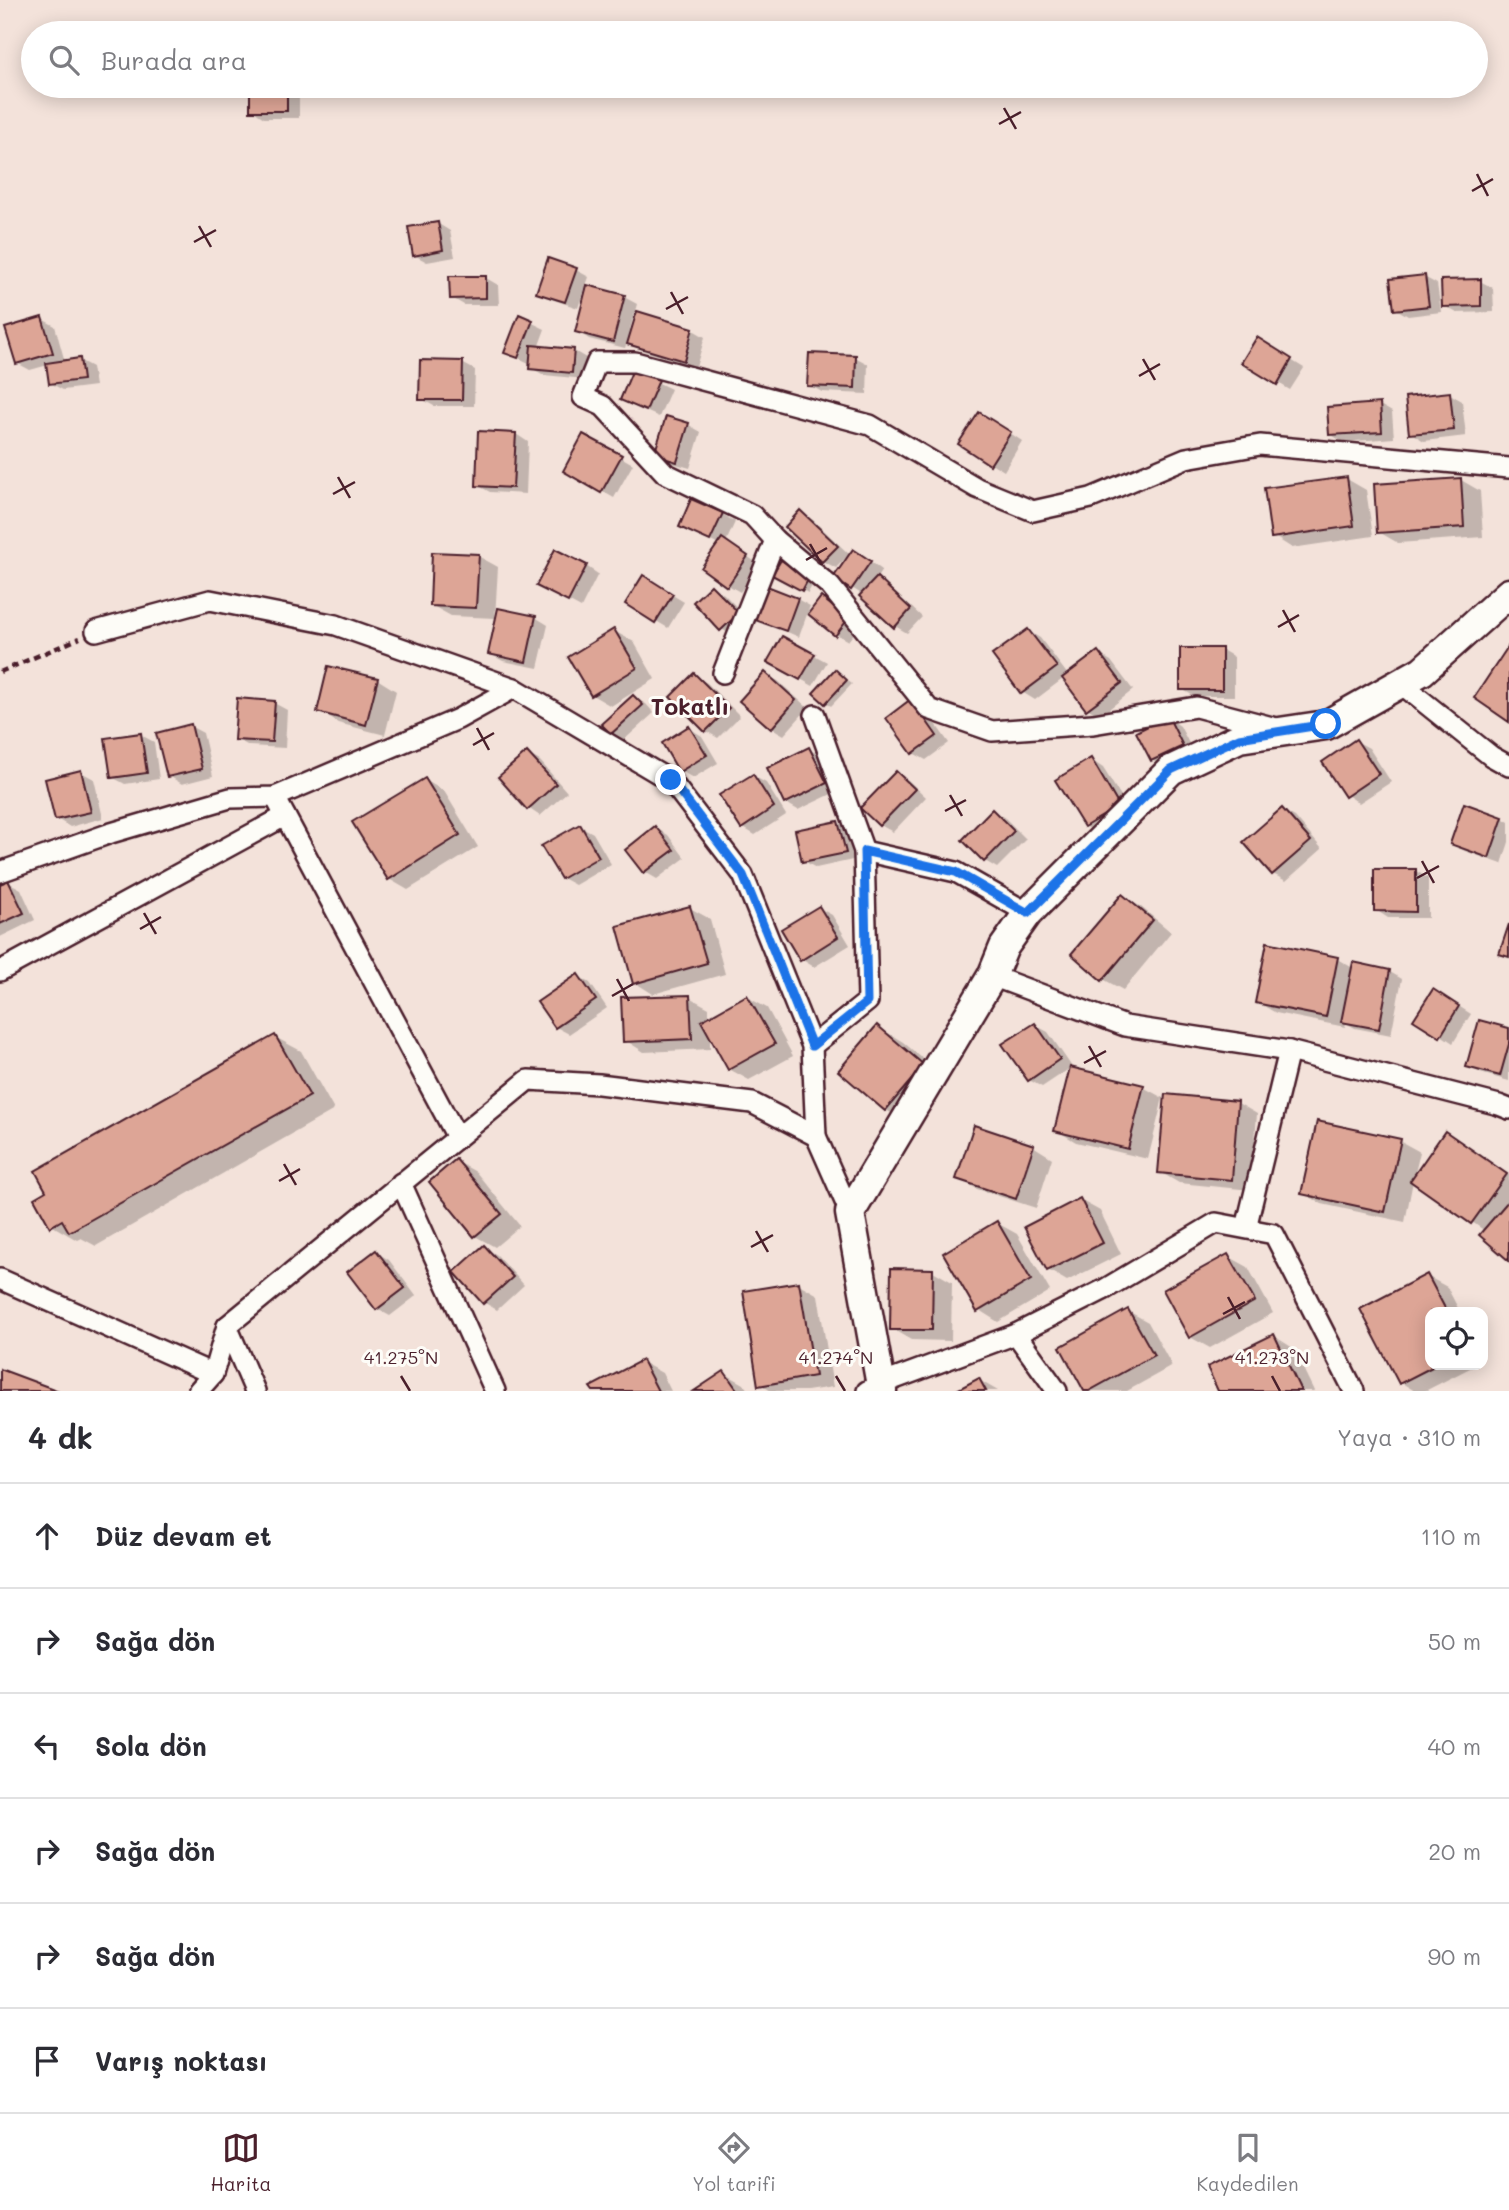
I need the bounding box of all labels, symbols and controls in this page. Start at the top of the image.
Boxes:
search box [21,21,1488,98]
icon: search [45,41,83,79]
text: Burada ara [101,43,247,77]
district label: Tokatlı [651,691,729,721]
route start [1310,708,1341,739]
route end [655,764,686,795]
map controls [1425,1307,1488,1370]
button: locate [1425,1307,1488,1370]
text: 41.275°N [364,1345,438,1369]
text: 41.274°N [799,1345,873,1369]
text: 41.273°N [1235,1345,1309,1369]
text: 4 dk [28,1417,93,1457]
text: Yaya · 310 m [1337,1422,1481,1452]
icon: ahead [28,1517,66,1555]
text: Düz devam et [95,1519,272,1553]
text: 110 m [1421,1521,1481,1551]
icon: right [28,1622,66,1660]
text: Sağa dön [95,1624,215,1658]
text: 50 m [1428,1626,1481,1656]
icon: left [28,1727,66,1765]
text: Sola dön [95,1729,207,1763]
text: 40 m [1428,1731,1481,1761]
icon: right [28,1832,66,1870]
text: Sağa dön [95,1834,215,1868]
text: 20 m [1428,1836,1481,1866]
icon: right [28,1937,66,1975]
text: Sağa dön [95,1939,215,1973]
text: 90 m [1428,1941,1481,1971]
icon: arrive [28,2042,66,2080]
text: Varış noktası [95,2044,268,2078]
tab: Harita [210,2129,271,2196]
tab: Yol tarifi [692,2129,776,2196]
tab: Kaydedilen [1197,2129,1299,2196]

